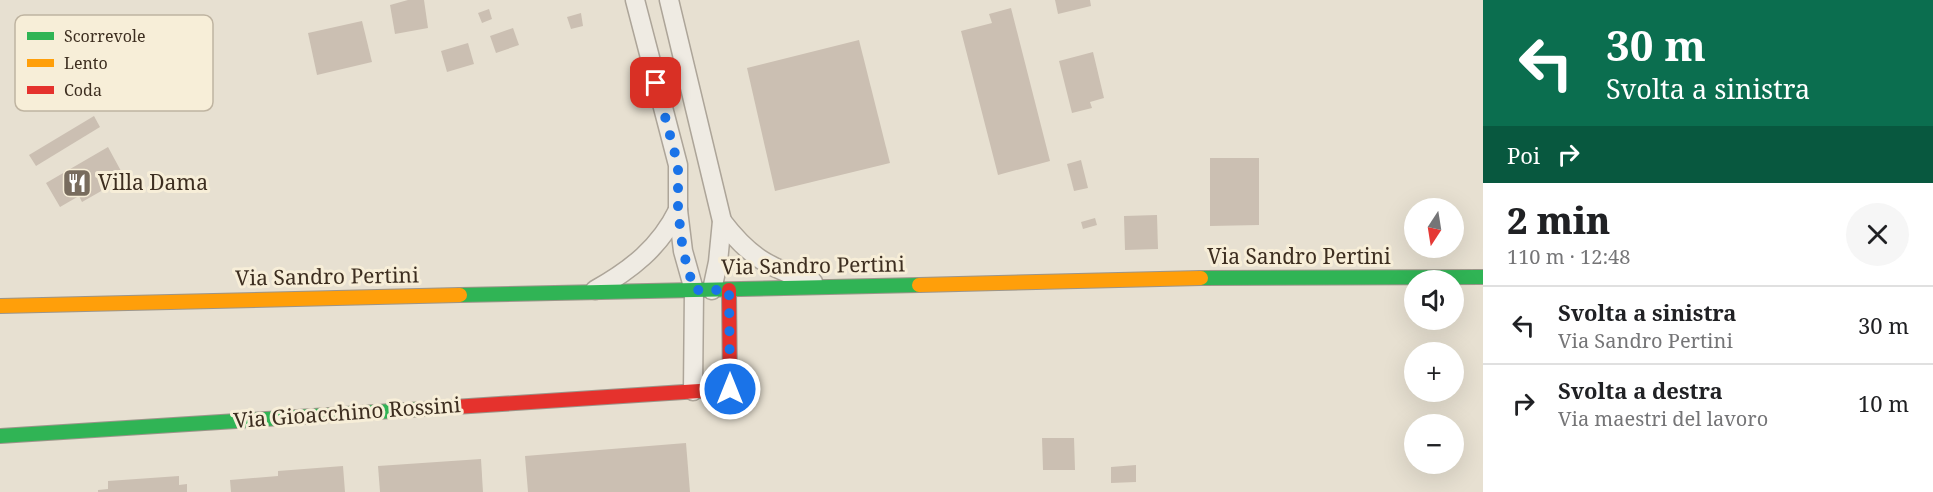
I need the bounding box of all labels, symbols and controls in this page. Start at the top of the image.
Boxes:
legend [15,15,213,111]
text: 30 m [1606,16,1706,73]
icon: left [1507,24,1585,102]
text: Scorrevole [64,25,145,47]
text: Lento [64,52,108,74]
pin [630,57,681,108]
icon: arrive [639,66,672,99]
text: Svolta a sinistra [1606,70,1810,107]
text: Coda [64,79,102,101]
icon: right [1552,138,1585,171]
text: Poi [1507,140,1540,170]
restaurant icon: Villa Dama [61,167,93,199]
place label: Villa Dama [98,168,208,196]
text: 2 min [1507,196,1610,245]
north arrow [1404,198,1464,258]
map controls [1404,198,1464,474]
button: close [1846,203,1909,266]
street label: Via Sandro Pertini [1207,242,1391,270]
text: 110 m · 12:48 [1507,243,1630,270]
street label: Via Sandro Pertini [721,249,905,281]
street label: Via Sandro Pertini [235,260,419,292]
button: sound [1404,270,1464,330]
text: Svolta a sinistra [1558,297,1737,327]
icon: left [1507,309,1540,342]
text: 30 m [1858,310,1909,340]
text: Via Sandro Pertini [1558,327,1733,354]
button: + [1404,342,1464,402]
position arrow [698,357,762,421]
text: Svolta a destra [1558,375,1723,405]
icon: right [1507,387,1540,420]
text: 10 m [1858,388,1909,418]
street label: Via Gioacchino Rossini [232,390,462,434]
text: Via maestri del lavoro [1558,405,1768,432]
button: − [1404,414,1464,474]

